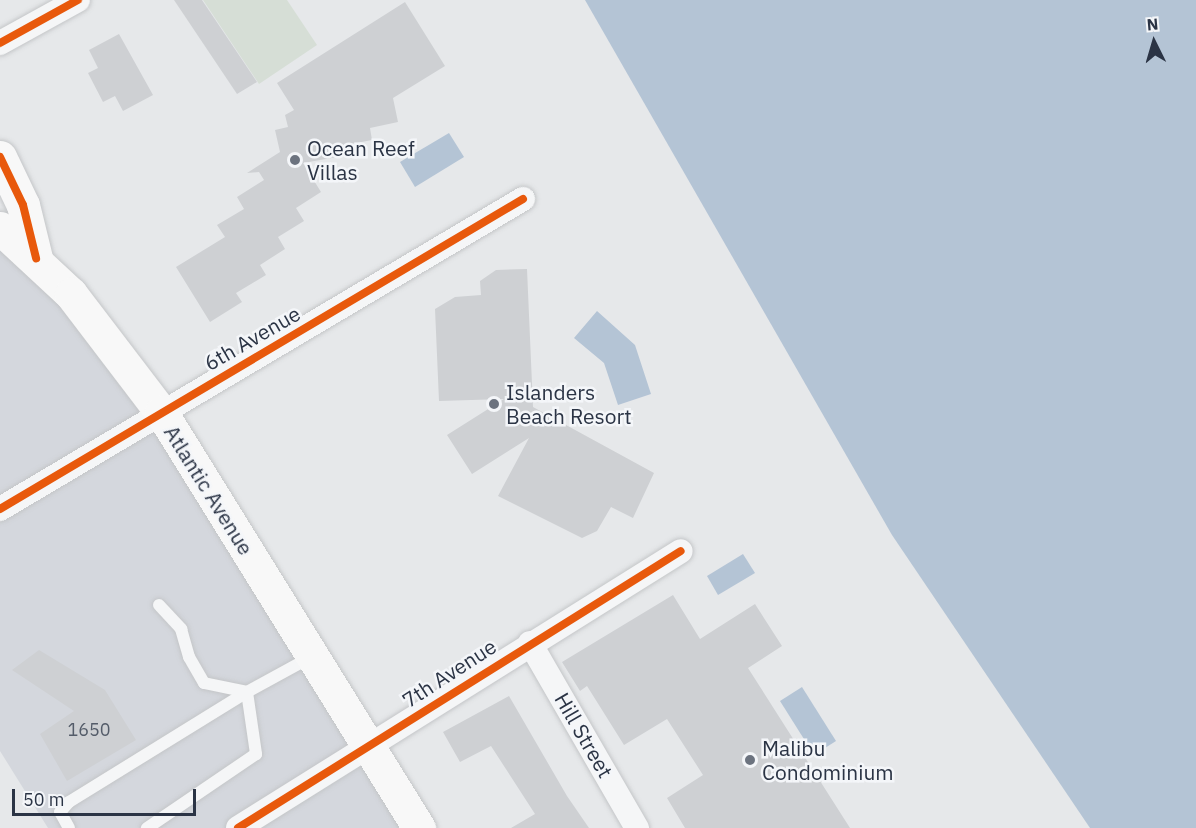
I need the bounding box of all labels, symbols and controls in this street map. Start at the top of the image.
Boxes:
north arrow [1124,12,1184,72]
text: N [1146,14,1159,35]
place label: Ocean Reef Villas [307,135,415,185]
marker: Ocean Reef Villas [288,153,302,167]
street label: 6th Avenue [199,300,305,376]
place label: Islanders Beach Resort [506,379,632,429]
marker: Islanders Beach Resort [487,397,501,411]
street label: Atlantic Avenue [159,421,259,559]
street label: 7th Avenue [397,633,501,713]
street label: Hill Street [550,688,618,782]
house number: 1650 [67,719,111,741]
place label: Malibu Condominium [762,735,894,785]
marker: Malibu Condominium [743,753,757,767]
scale bar [15,777,200,815]
text: 50 m [23,788,65,811]

